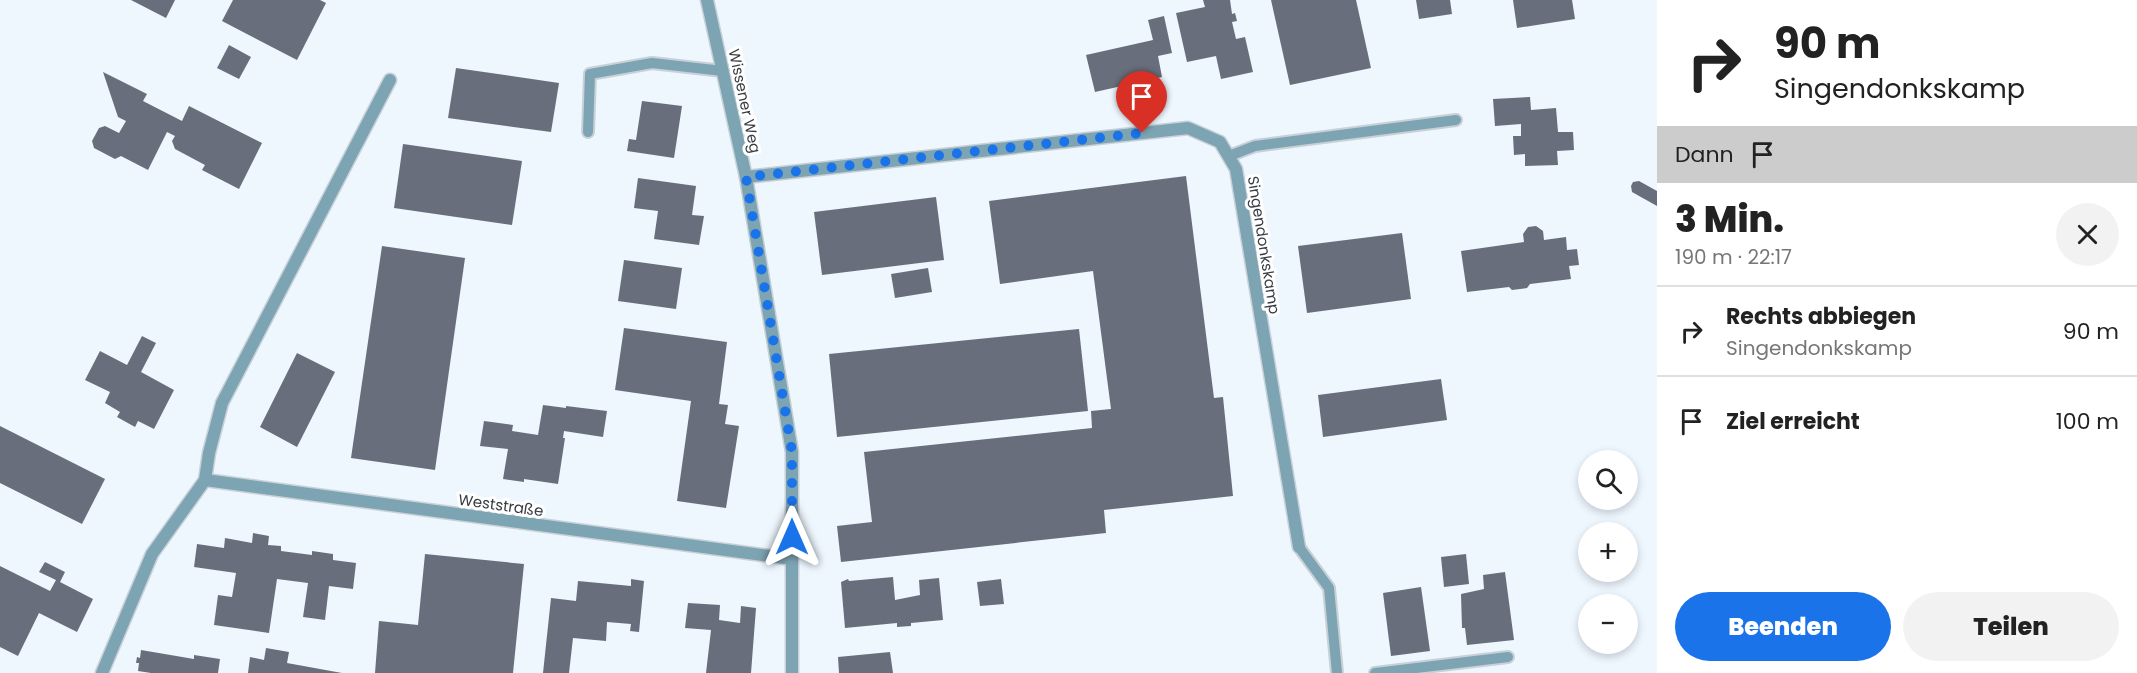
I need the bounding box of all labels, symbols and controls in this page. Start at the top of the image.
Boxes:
text: 90 m [1774,14,1881,73]
icon: right [1675,24,1753,102]
street label: Wissener Weg [724,47,766,155]
text: Singendonkskamp [1774,70,2025,107]
pin [1116,71,1167,133]
icon: arrive [1125,80,1158,113]
icon: arrive [1746,138,1779,171]
text: Dann [1675,139,1734,170]
street label: Singendonkskamp [1243,174,1285,316]
text: 3 Min. [1675,194,1784,245]
button: close [2056,203,2119,266]
text: 190 m · 22:17 [1675,243,1792,271]
text: Rechts abbiegen [1726,301,1916,332]
icon: right [1675,315,1708,348]
text: 90 m [2063,316,2119,347]
text: Singendonkskamp [1726,334,1912,362]
icon: arrive [1675,405,1708,438]
text: Ziel erreicht [1726,406,1860,437]
text: 100 m [2056,406,2119,437]
map controls [1578,450,1638,654]
button: search [1578,450,1638,510]
street label: Weststraße [457,489,545,521]
position arrow [760,505,824,569]
button: + [1578,522,1638,582]
button: Beenden [1675,592,1891,661]
button: Teilen [1903,592,2119,661]
button: − [1578,594,1638,654]

